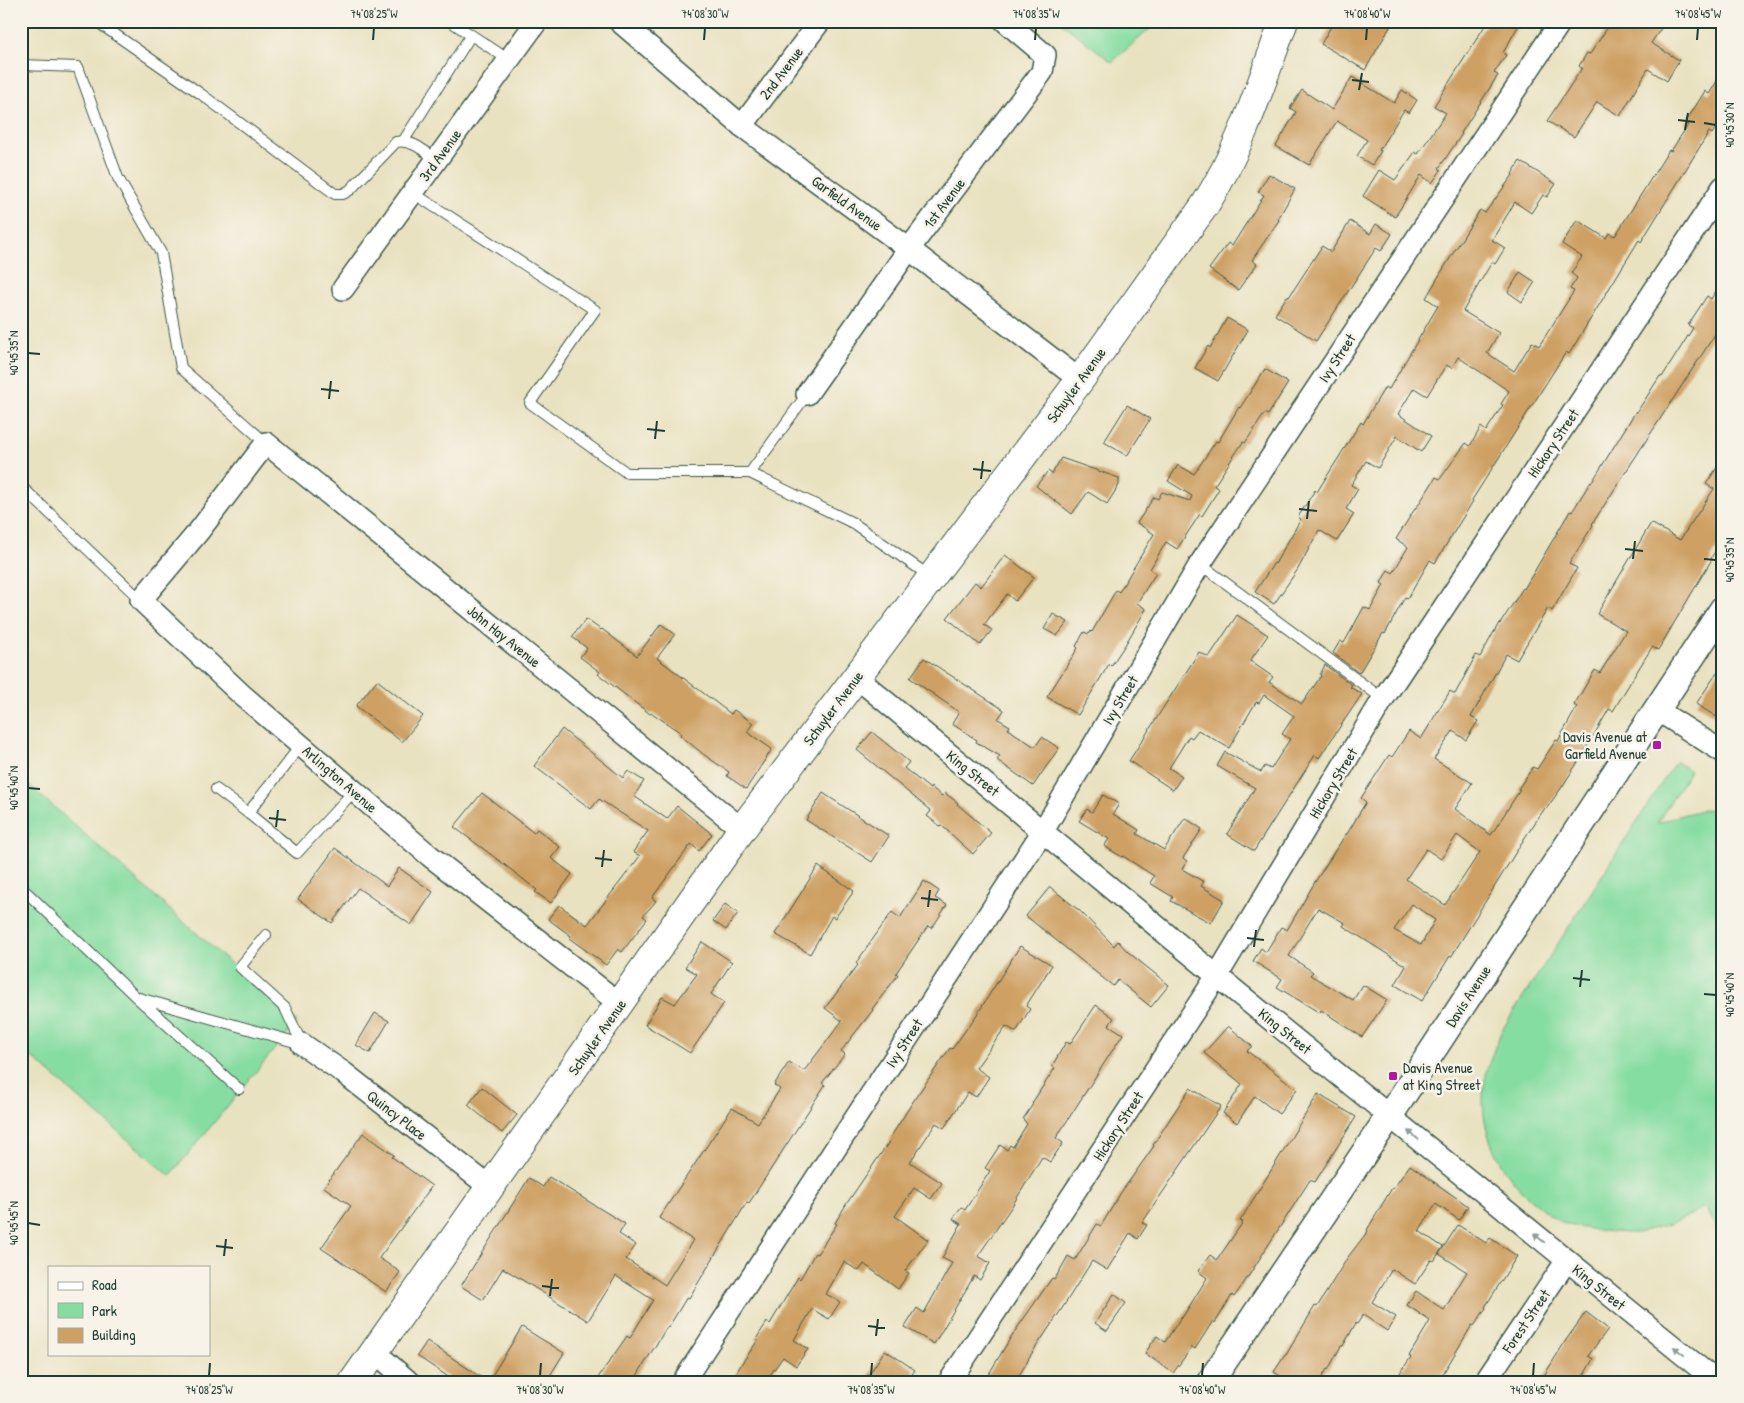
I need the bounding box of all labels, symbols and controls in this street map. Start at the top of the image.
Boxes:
text: 74°08'25"W [350,5,398,22]
text: 74°08'30"W [681,5,729,22]
text: 74°08'35"W [1012,5,1060,22]
text: 74°08'40"W [1344,5,1391,22]
text: 74°08'45"W [1675,5,1722,22]
street label: 2nd Avenue [754,42,808,104]
text: 40°45'30"N [1721,103,1738,147]
street label: 3rd Avenue [414,125,466,185]
street label: Garfield Avenue [808,170,886,236]
street label: 1st Avenue [918,174,970,232]
street label: Ivy Street [1313,329,1361,386]
text: 40°45'35"N [5,331,22,375]
street label: Schuyler Avenue [1041,343,1111,427]
street label: Hickory Street [1522,404,1584,482]
text: 40°45'35"N [1721,538,1738,582]
street label: John Hay Avenue [463,600,545,672]
street label: Schuyler Avenue [798,666,868,750]
street label: Ivy Street [1097,671,1143,729]
place label: Davis Avenue at Garfield Avenue [1563,726,1648,764]
marker: Davis Avenue at Garfield Avenue [1651,739,1663,751]
street label: Arlington Avenue [298,740,382,818]
street label: Hickory Street [1304,743,1363,822]
street label: King Street [942,745,1005,802]
text: 40°45'40"N [5,766,22,810]
street label: Davis Avenue [1440,961,1496,1031]
text: 40°45'40"N [1721,973,1738,1017]
street label: Schuyler Avenue [563,995,631,1079]
street label: King Street [1254,1003,1317,1060]
street label: Ivy Street [880,1014,928,1071]
place label: Davis Avenue at King Street [1403,1057,1481,1095]
marker: Davis Avenue at King Street [1387,1070,1399,1082]
street label: Quincy Place [363,1085,431,1145]
street label: Hickory Street [1088,1086,1149,1165]
one-way arrow [1407,1129,1420,1140]
text: 40°45'45"N [5,1201,22,1245]
one-way arrow [1533,1232,1546,1243]
street label: King Street [1568,1259,1631,1316]
legend [48,1266,210,1356]
text: Road [92,1274,117,1295]
street label: Forest Street [1496,1284,1556,1358]
text: Park [92,1300,117,1321]
text: Building [92,1324,136,1345]
one-way arrow [1673,1346,1686,1357]
text: 74°08'25"W [185,1381,233,1398]
text: 74°08'30"W [516,1381,564,1398]
text: 74°08'35"W [847,1381,895,1398]
text: 74°08'40"W [1179,1381,1226,1398]
text: 74°08'45"W [1510,1381,1557,1398]

